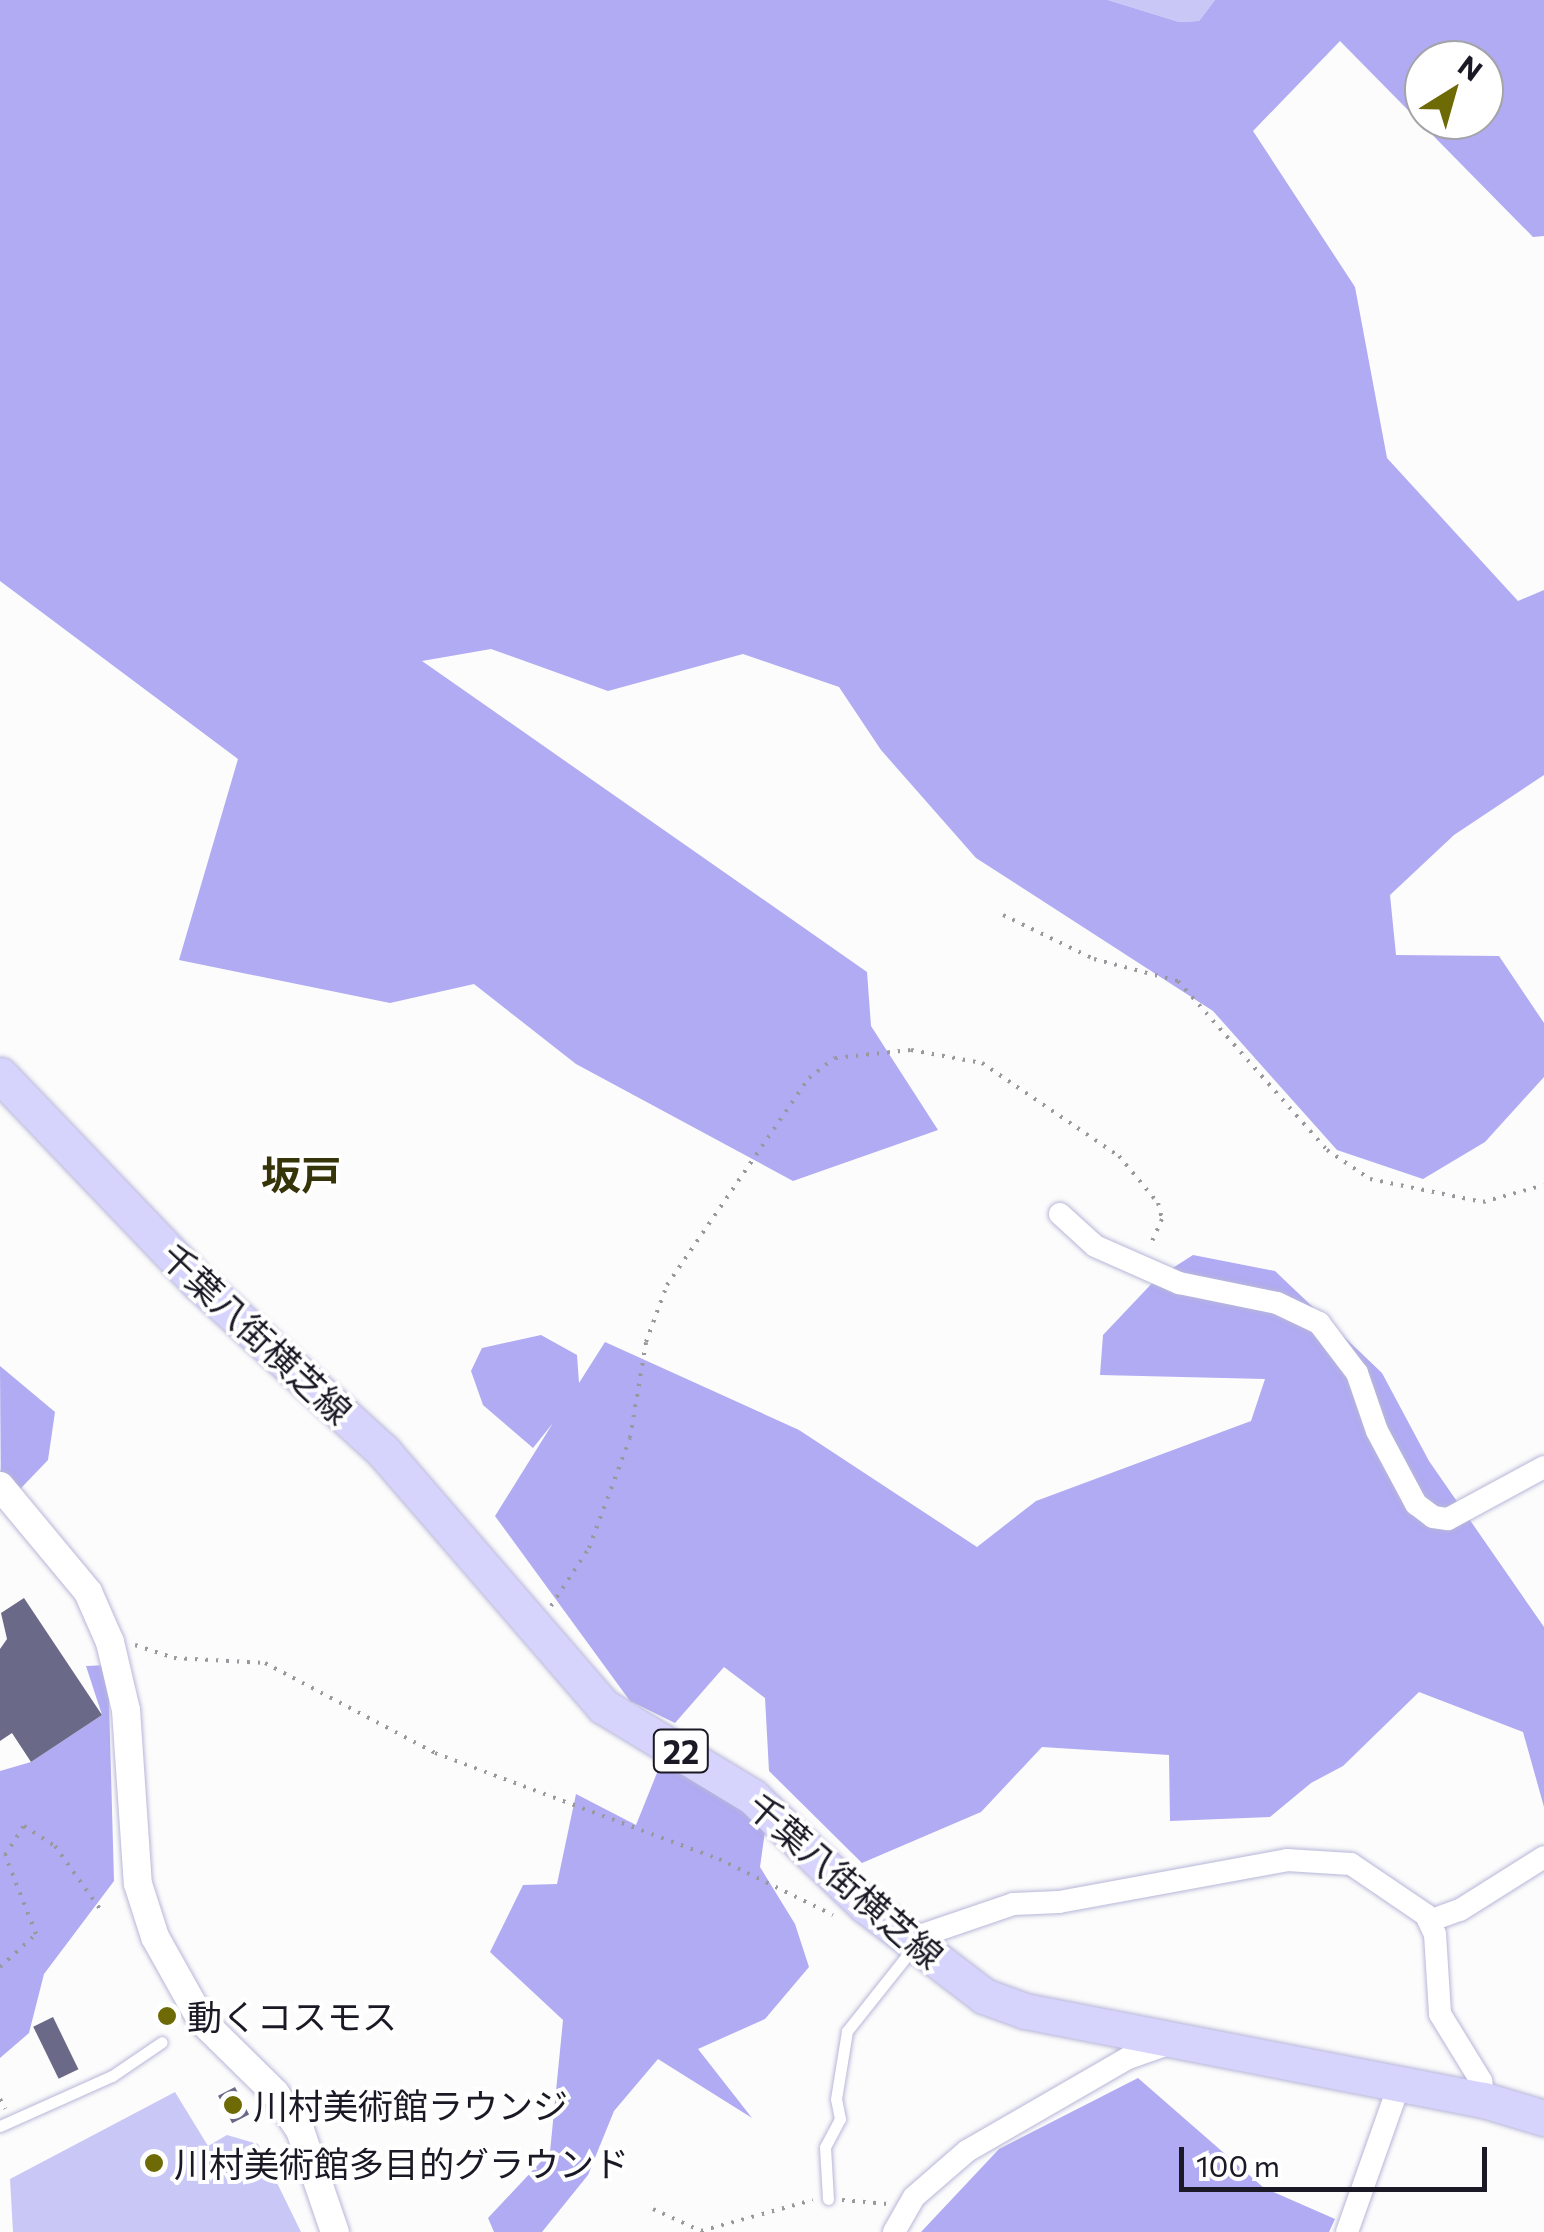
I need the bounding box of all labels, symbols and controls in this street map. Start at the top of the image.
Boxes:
north arrow [1404,40,1504,140]
text: N [1452,48,1489,88]
district label: 坂戸 [261,1150,341,1198]
street label: 千葉八街横芝線 [153,1234,361,1432]
road number: 22 [651,1724,711,1778]
street label: 千葉八街横芝線 [740,1784,952,1976]
place label: 動くコスモス [187,1995,397,2037]
marker: 動くコスモス [156,2005,178,2027]
place label: 川村美術館ラウンジ [253,2084,568,2126]
marker: 川村美術館ラウンジ [222,2094,244,2116]
scale bar [1184,2127,1492,2189]
place label: 川村美術館多目的グラウンド [174,2142,629,2184]
text: 100 m [1196,2146,1280,2183]
marker: 川村美術館多目的グラウンド [143,2152,165,2174]

